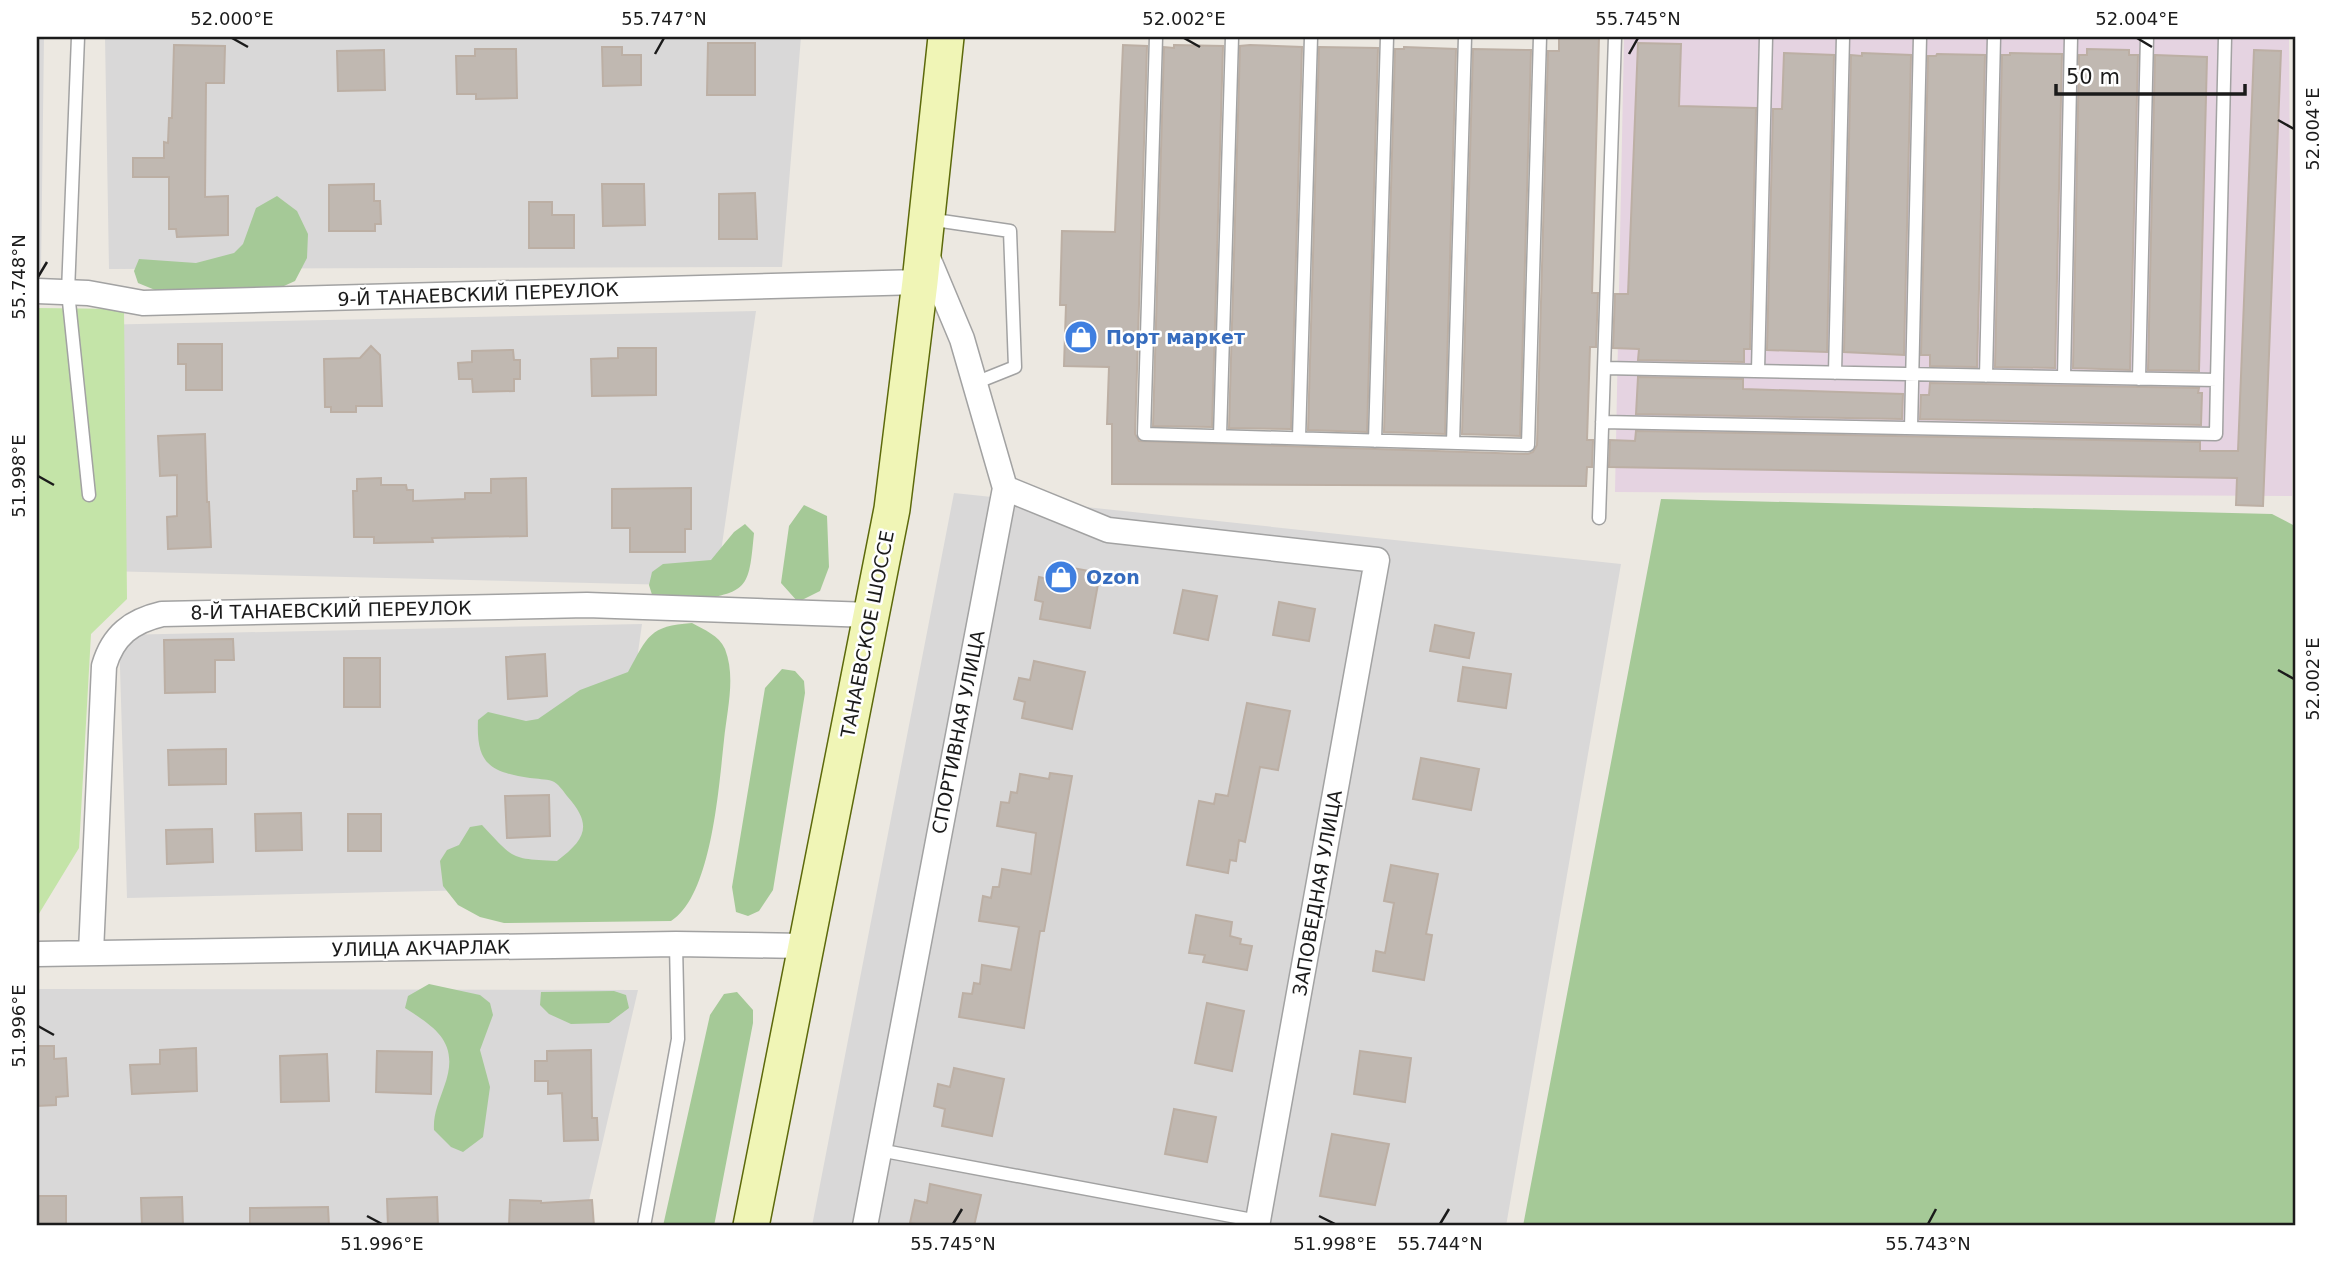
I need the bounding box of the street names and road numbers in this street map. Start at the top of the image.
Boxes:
street label: 9-Й ТАНАЕВСКИЙ ПЕРЕУЛОК [337,278,620,310]
street label: ТАНАЕВСКОЕ ШОССЕ [836,529,898,740]
street label: 8-Й ТАНАЕВСКИЙ ПЕРЕУЛОК [190,597,472,623]
street label: СПОРТИВНАЯ УЛИЦА [927,628,989,836]
street label: ЗАПОВЕДНАЯ УЛИЦА [1288,788,1346,998]
street label: УЛИЦА АКЧАРЛАК [332,935,511,961]

